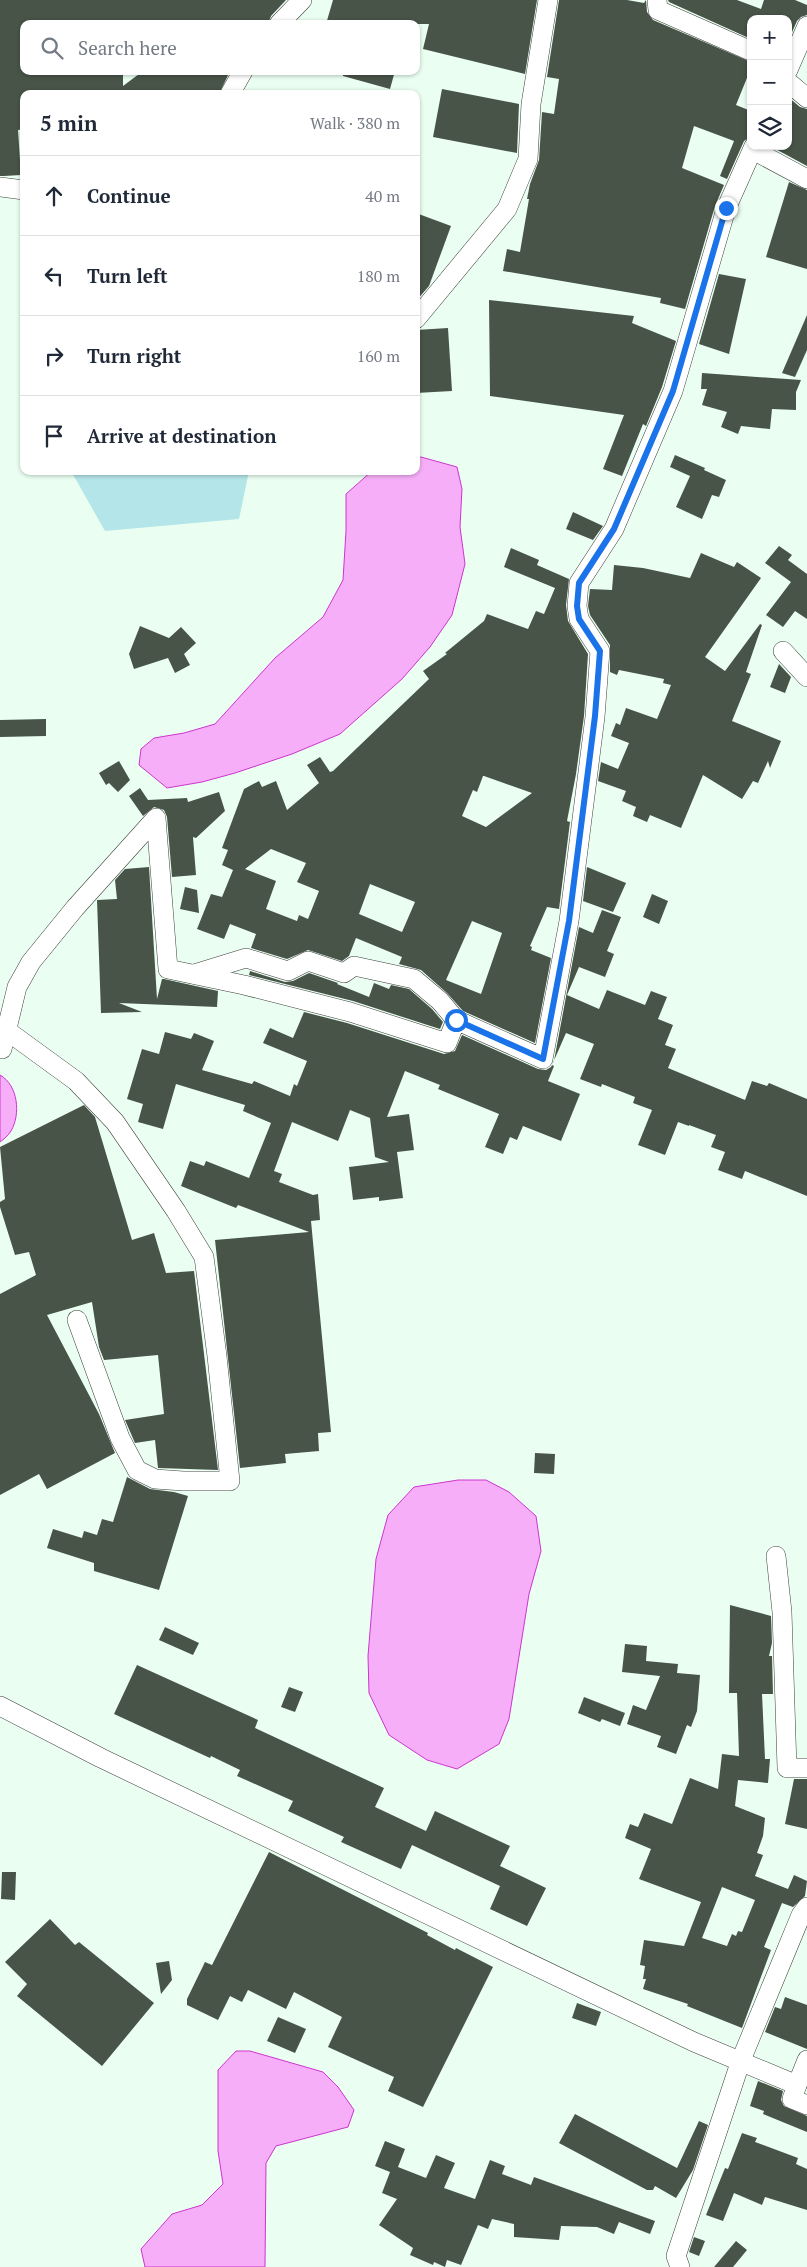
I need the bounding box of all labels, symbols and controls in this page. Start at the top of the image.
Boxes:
map controls [747,15,792,150]
button: + [747,15,792,60]
search box [20,20,420,75]
icon: search [38,34,66,62]
text: Search here [78,35,177,60]
button: − [747,60,792,105]
button: layers [747,105,792,150]
text: 5 min [40,109,97,137]
text: Walk · 380 m [310,112,400,134]
icon: ahead [40,182,68,210]
text: Continue [87,183,171,208]
text: 40 m [365,185,400,207]
route end [715,197,738,220]
icon: left [40,262,68,290]
text: Turn left [87,263,168,288]
text: 180 m [357,265,400,287]
icon: right [40,342,68,370]
text: Turn right [87,343,181,368]
text: 160 m [357,345,400,367]
icon: arrive [40,422,68,450]
text: Arrive at destination [87,423,276,448]
route start [445,1009,468,1032]

